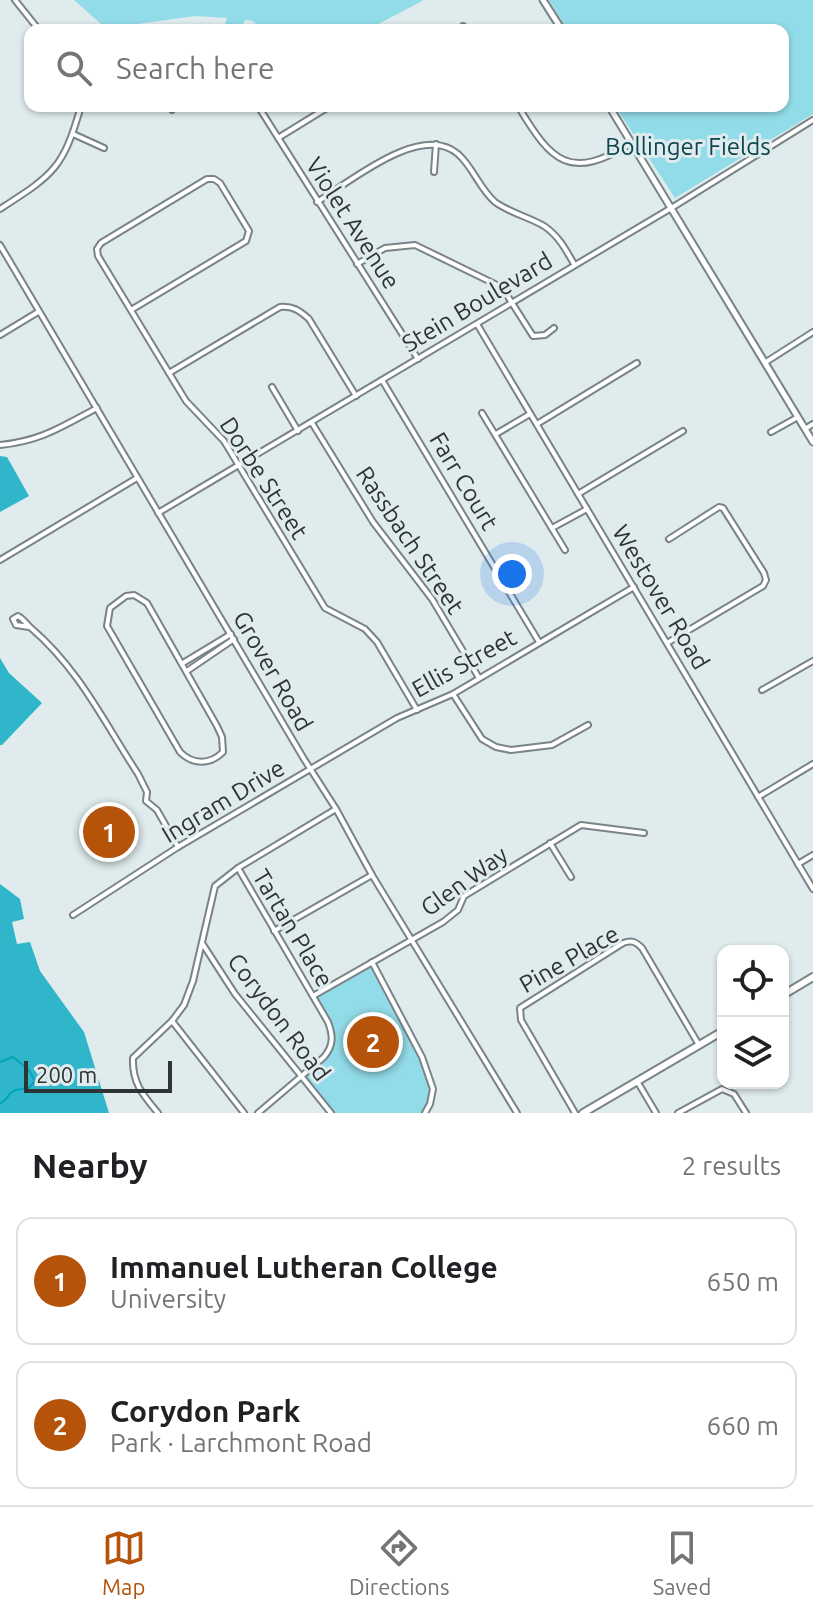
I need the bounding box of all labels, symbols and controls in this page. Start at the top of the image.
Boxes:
search box [24,24,789,112]
icon: search [52,46,96,90]
text: Search here [116,51,275,85]
park label: Bollinger Fields [605,133,771,160]
street label: Violet Avenue [301,152,405,294]
street label: Stein Boulevard [397,247,557,357]
street label: Dorbe Street [215,412,314,544]
street label: Farr Court [424,427,504,535]
street label: Rassbach Street [351,461,470,619]
street label: Westover Road [607,520,715,674]
your location [492,554,532,594]
street label: Grover Road [228,606,318,736]
street label: Ellis Street [407,623,521,703]
street label: Ingram Drive [157,754,289,848]
pin: 1 [83,802,135,862]
street label: Glen Way [416,840,513,921]
street label: Tartan Place [247,864,339,992]
street label: Pine Place [515,920,623,998]
map controls [717,945,789,1089]
button: locate [717,945,789,1017]
street label: Corydon Road [222,948,336,1086]
pin: 2 [347,1012,399,1072]
button: layers [717,1017,789,1089]
scale bar [24,1057,172,1093]
text: 200 m [36,1062,97,1087]
text: Nearby [32,1146,147,1184]
text: 2 results [682,1151,781,1180]
text: Immanuel Lutheran College [110,1250,498,1284]
text: 1 [53,1267,67,1296]
text: 650 m [707,1267,779,1296]
text: University [110,1284,226,1313]
text: Corydon Park [110,1394,300,1428]
text: 2 [53,1411,67,1440]
text: 660 m [707,1411,779,1440]
text: Park · Larchmont Road [110,1428,372,1457]
tab: Map [102,1526,146,1599]
tab: Directions [349,1526,449,1599]
tab: Saved [653,1526,711,1599]

